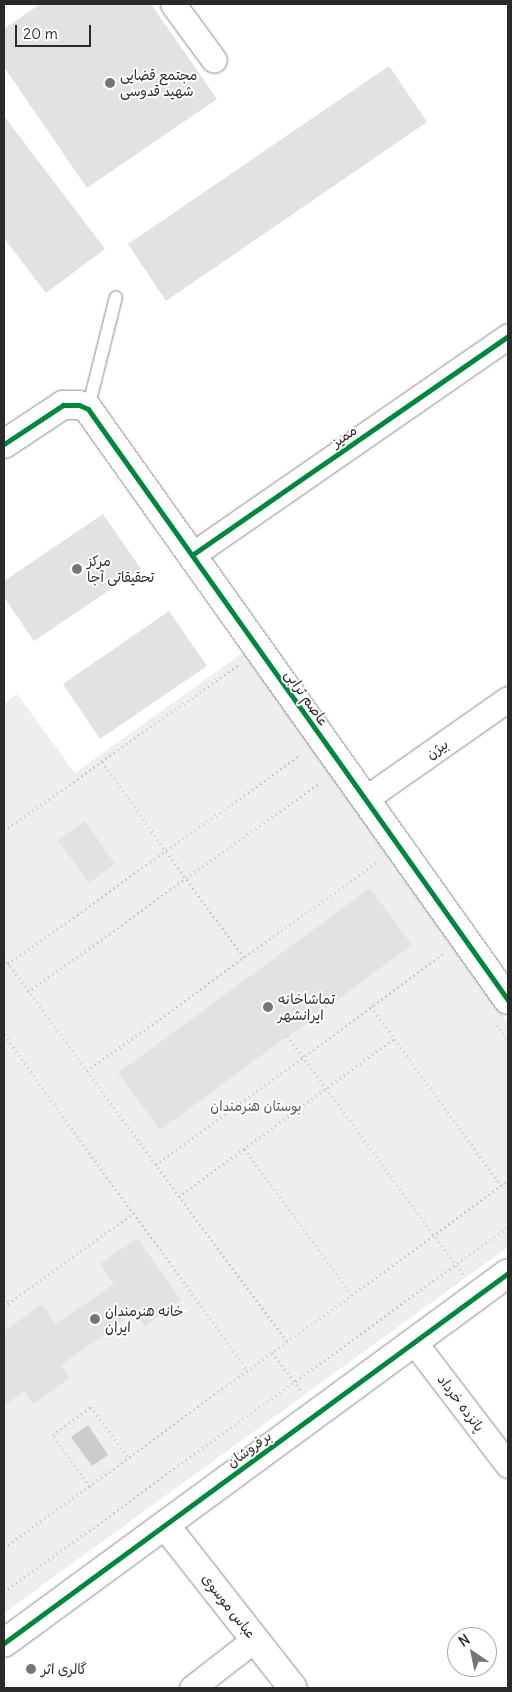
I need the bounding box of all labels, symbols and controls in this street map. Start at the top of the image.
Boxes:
scale bar [18,15,94,47]
text: 20 m [23,24,58,43]
place label: مجتمع قضایی شهید قدوسی [120,67,197,100]
marker: مجتمع قضایی شهید قدوسی [104,77,116,89]
street label: ممیز [328,421,360,451]
place label: مرکز تحقیقاتی آجا [87,553,154,586]
marker: مرکز تحقیقاتی آجا [71,563,83,575]
street label: عاصم ترابی [281,666,333,730]
street label: بیژن [423,736,451,762]
place label: تماشاخانه ایرانشهر [278,991,335,1024]
marker: تماشاخانه ایرانشهر [262,1001,274,1013]
park label: بوستان هنرمندان [210,1098,302,1114]
place label: خانه هنرمندان ایران [105,1303,183,1335]
marker: خانه هنرمندان ایران [89,1313,101,1325]
street label: پانزده خرداد [434,1371,488,1435]
street label: برفروشان [223,1427,275,1471]
street label: عباس موسوی [199,1570,259,1642]
north arrow [447,1627,497,1677]
text: N [455,1630,473,1651]
place label: گالری اثر [41,1661,87,1677]
marker: گالری اثر [25,1663,37,1675]

